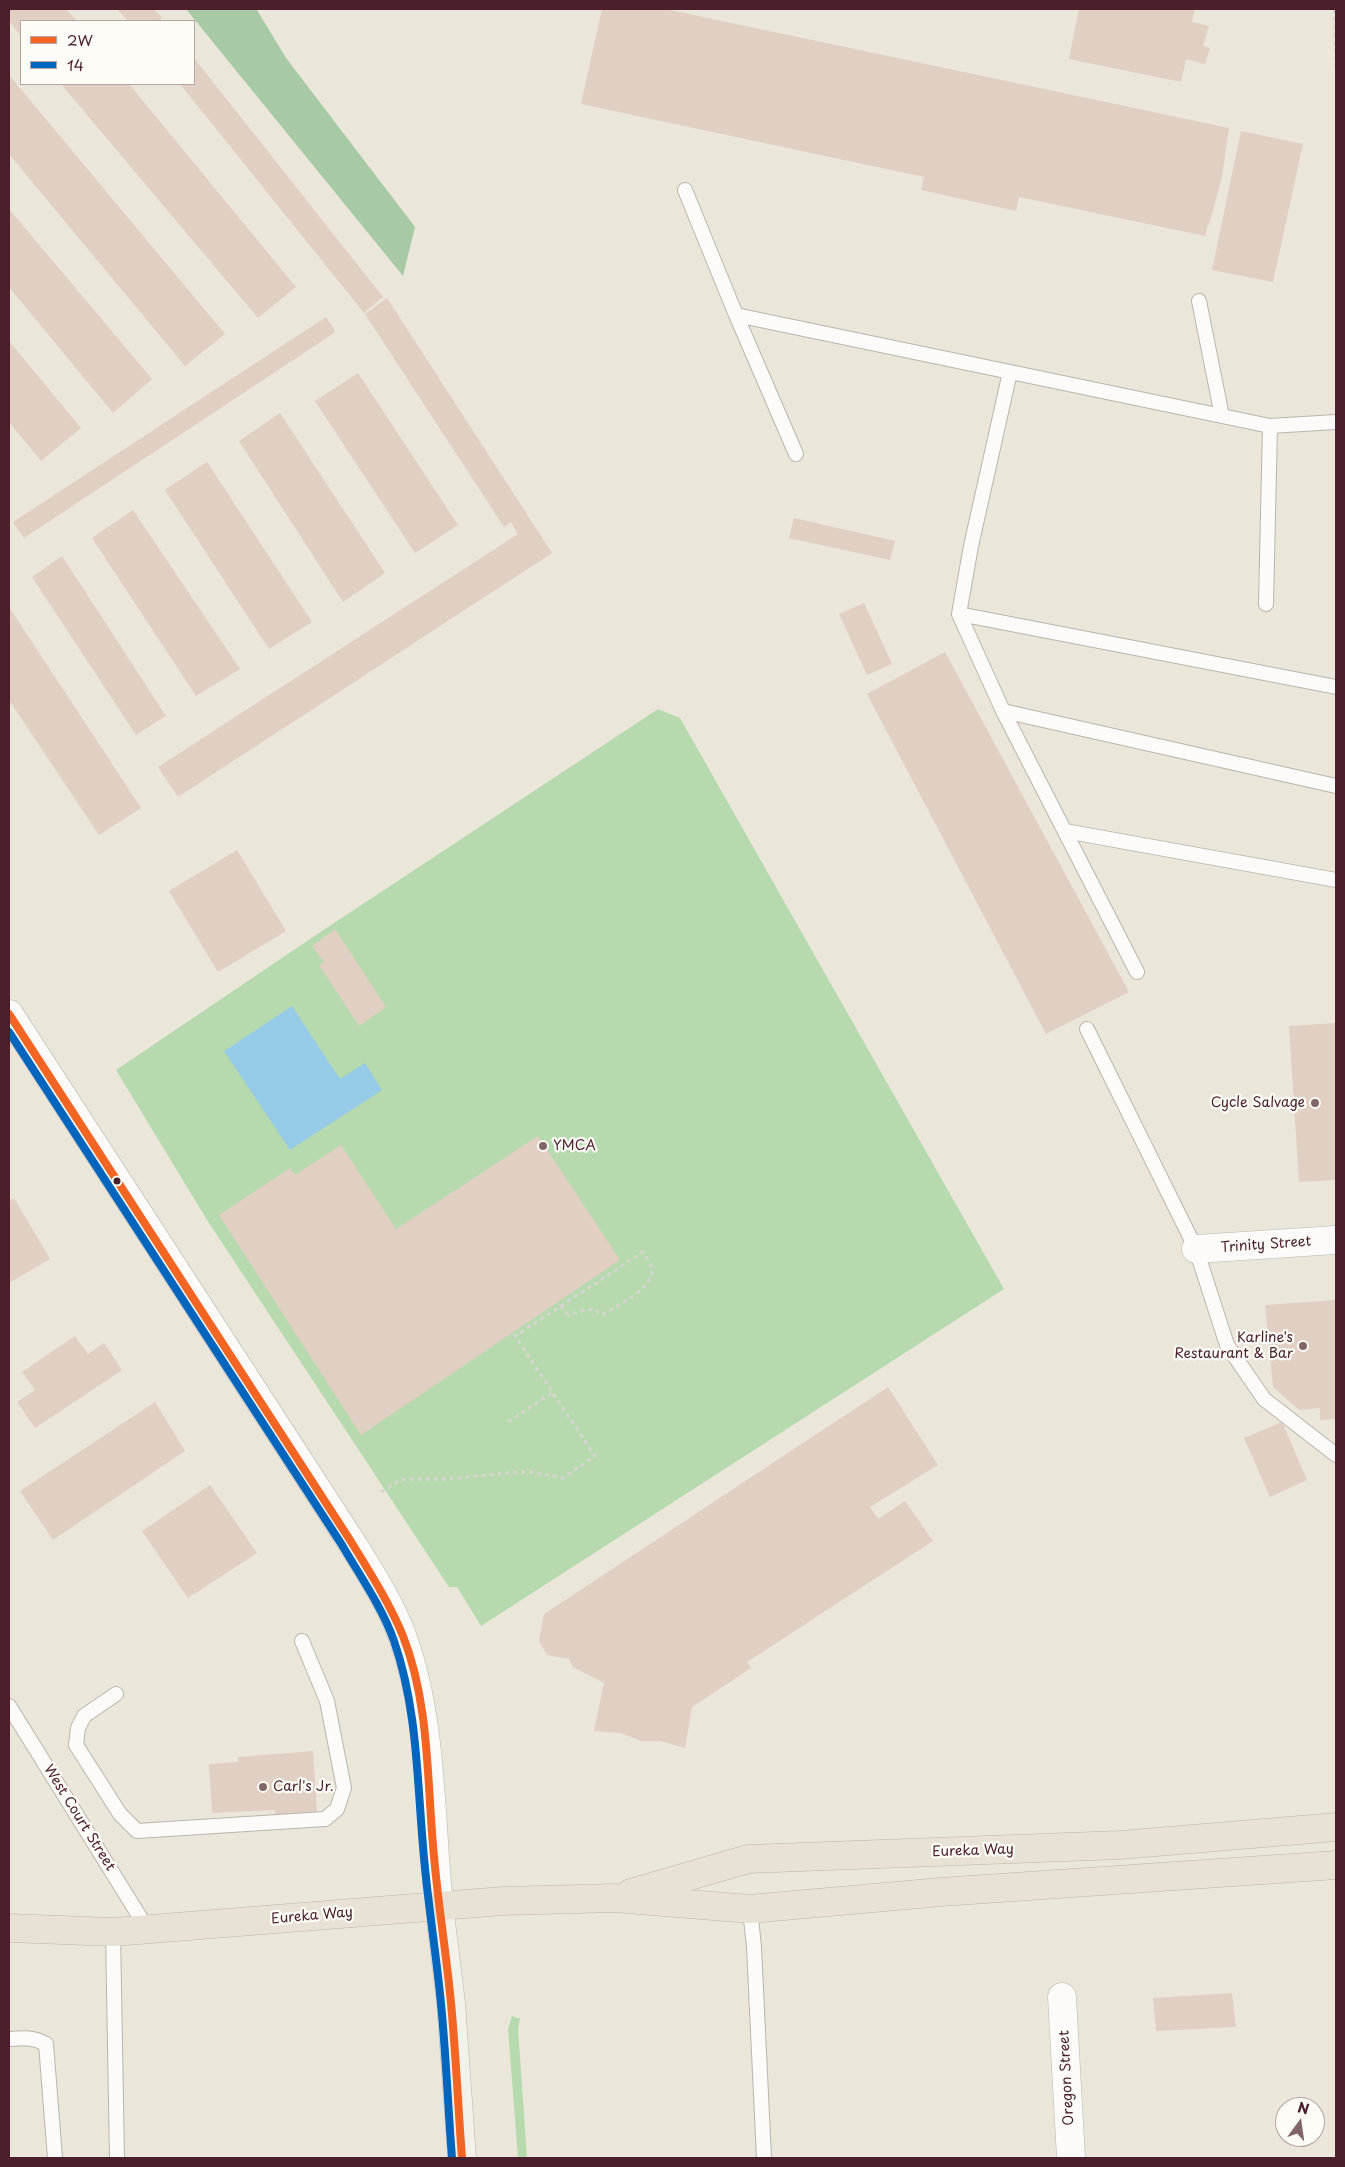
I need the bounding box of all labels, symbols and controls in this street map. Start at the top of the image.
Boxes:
legend [20,20,195,85]
text: 2W [67,28,93,51]
text: 14 [67,53,84,76]
place label: Cycle Salvage [1211,1095,1305,1111]
marker: Cycle Salvage [1309,1097,1321,1109]
place label: YMCA [553,1138,596,1154]
marker: YMCA [537,1140,549,1152]
unlabelled marker [112,1176,122,1186]
street label: Trinity Street [1220,1233,1312,1257]
place label: Karline's Restaurant & Bar [1174,1330,1293,1362]
marker: Karline's Restaurant & Bar [1297,1340,1309,1352]
street label: West Court Street [40,1762,118,1874]
place label: Carl's Jr. [273,1779,334,1795]
marker: Carl's Jr. [257,1781,269,1793]
street label: Eureka Way [932,1841,1014,1861]
street label: Eureka Way [270,1904,354,1928]
street label: Oregon Street [1056,2030,1078,2126]
text: N [1296,2096,1311,2119]
north arrow [1275,2097,1325,2147]

